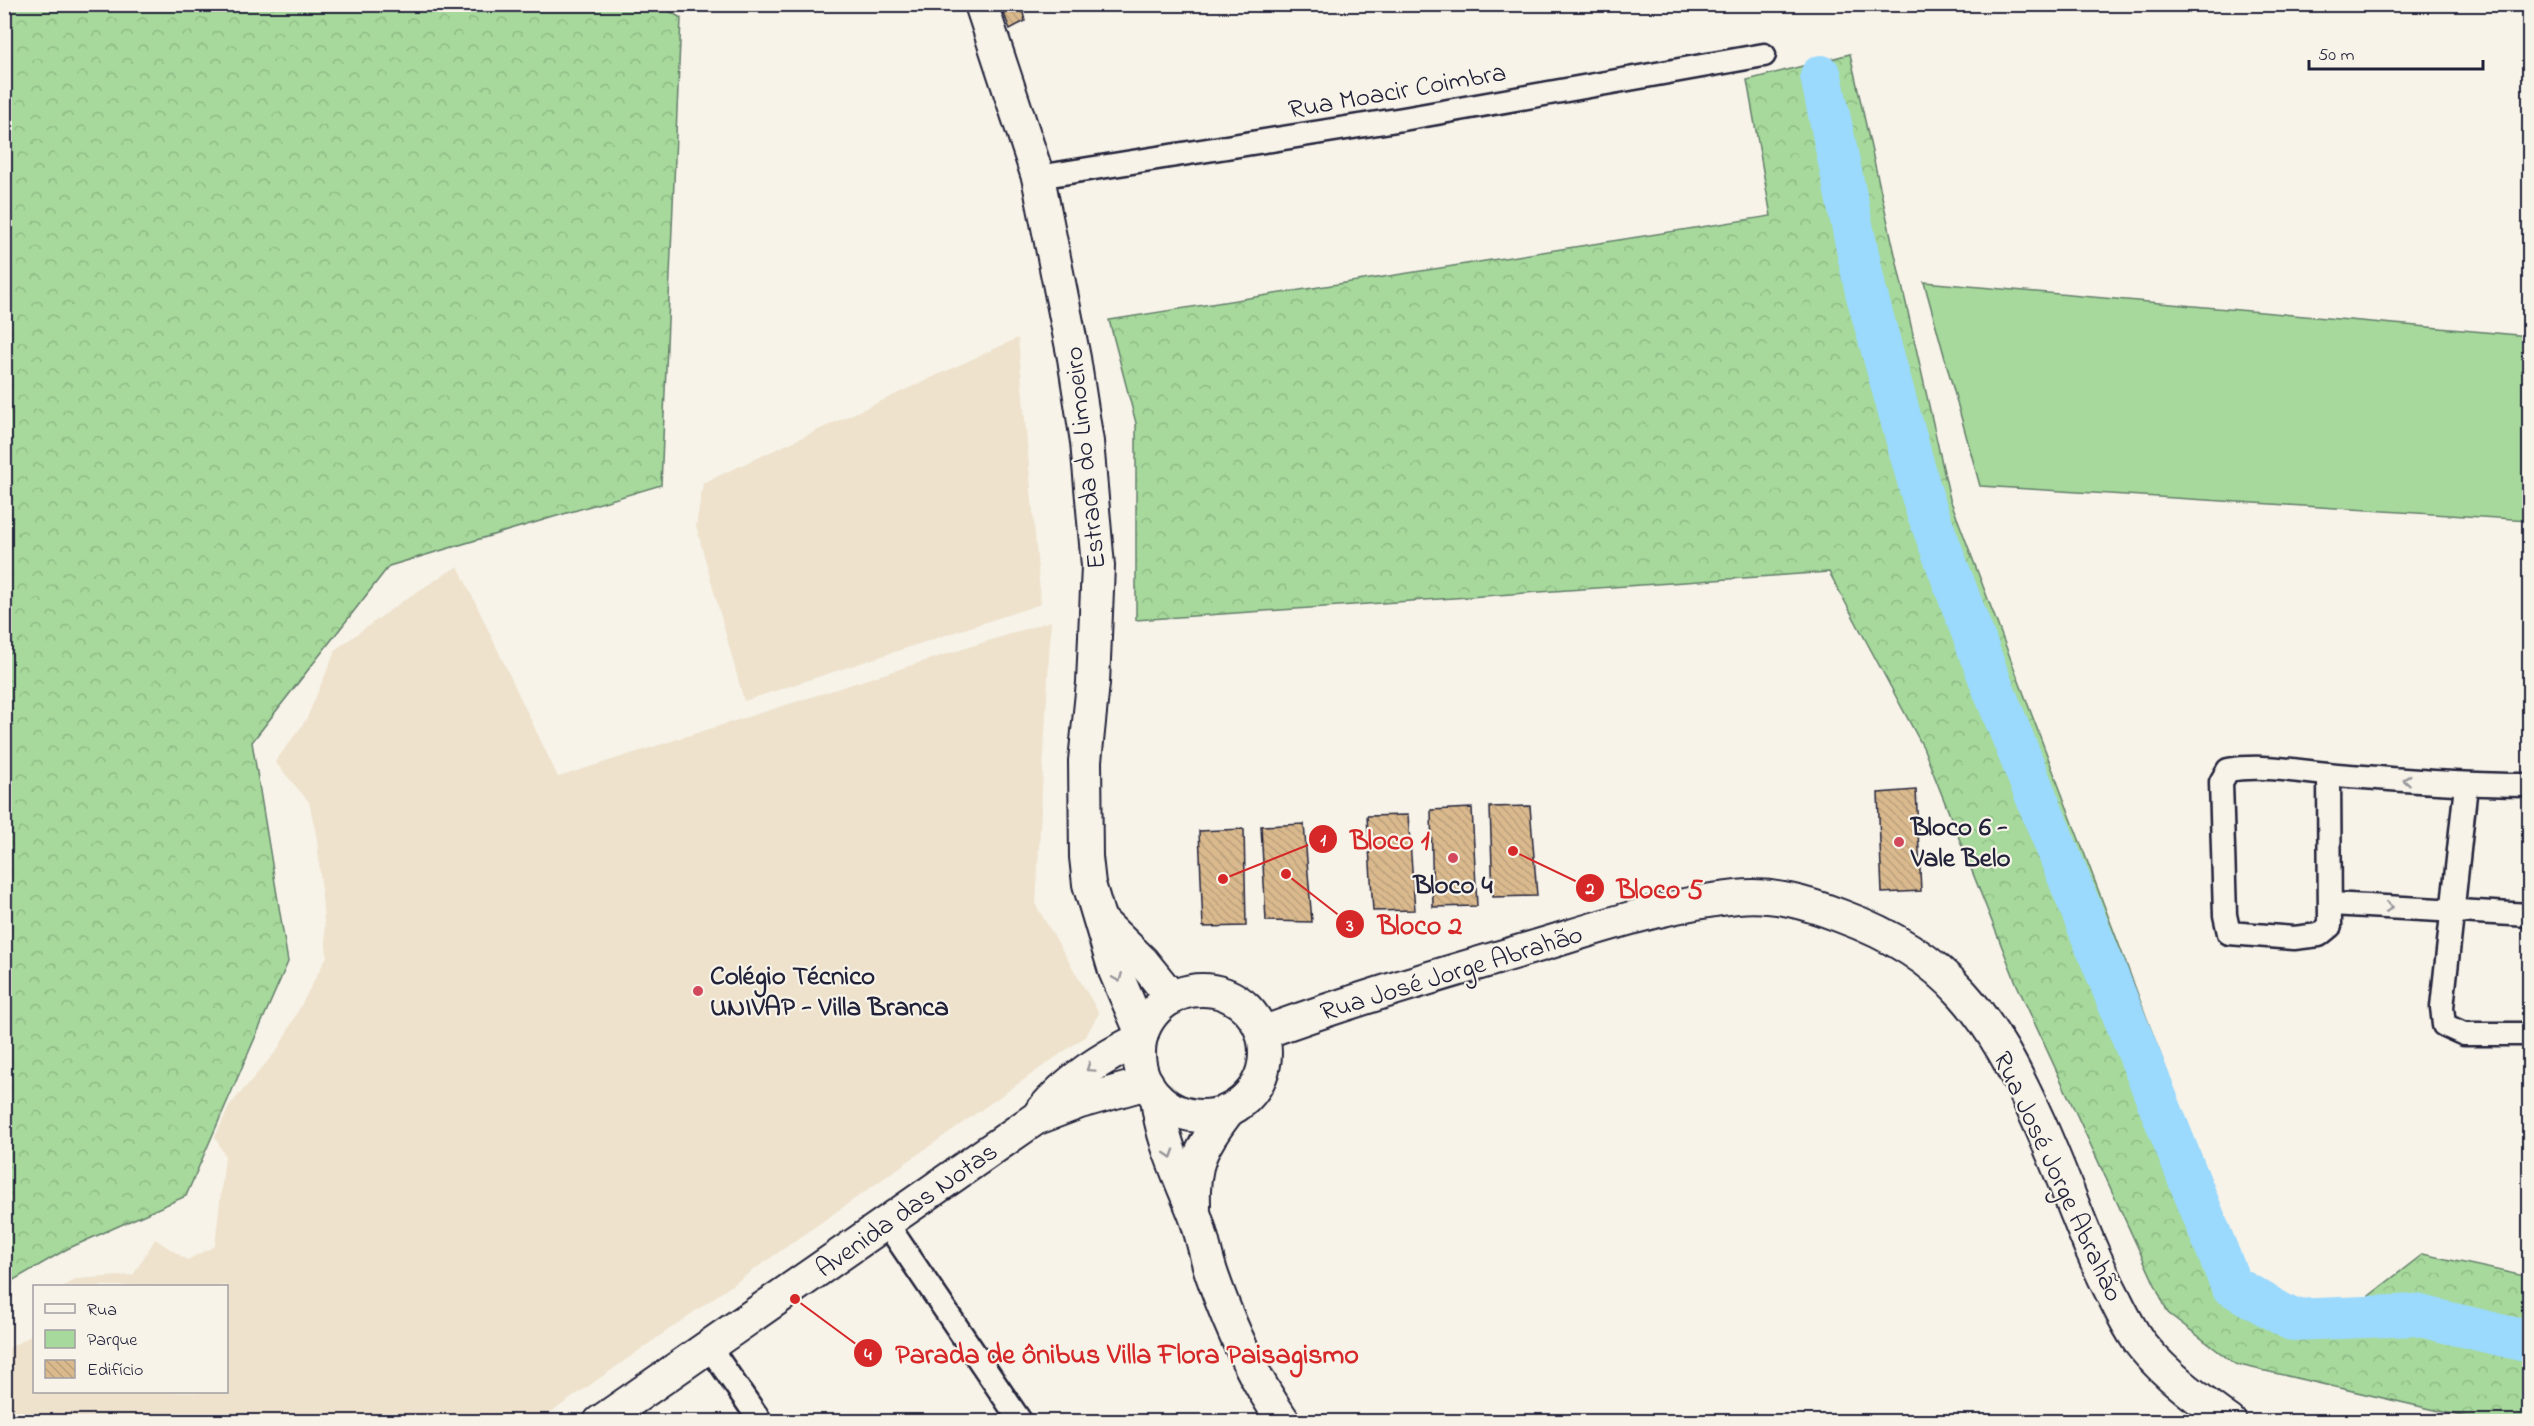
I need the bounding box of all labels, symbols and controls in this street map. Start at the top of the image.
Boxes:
scale bar [2309,33,2483,71]
text: 50 m [2318,43,2355,69]
street label: Rua Moacir Coimbra [1285,54,1509,131]
street label: Estrada do Limoeiro [1055,344,1118,571]
one-way arrow [2403,774,2412,787]
place label: Bloco 6 - Vale Belo [1909,809,2011,879]
callout: Bloco 1 [1308,816,1441,862]
text: Bloco 1 [1348,822,1430,863]
text: 1 [1320,828,1326,854]
marker: Bloco 6 - Vale Belo [1892,835,1906,849]
marker: Bloco 4 [1446,851,1460,865]
callout: Bloco 5 [1575,865,1716,911]
place label: Bloco 4 [1411,867,1493,906]
text: Bloco 5 [1615,871,1703,912]
text: 2 [1585,877,1595,903]
one-way arrow [2385,900,2394,913]
callout: Bloco 2 [1335,901,1474,947]
text: Bloco 2 [1376,907,1462,948]
text: 3 [1345,914,1354,940]
street label: Rua José Jorge Abrahão [1316,916,1588,1033]
place label: Colégio Técnico UNIVAP - Villa Branca [710,958,949,1028]
one-way arrow [1111,972,1123,983]
marker: Colégio Técnico UNIVAP - Villa Branca [691,984,705,998]
street label: Rua José Jorge Abrahão [1982,1045,2132,1309]
one-way arrow [1086,1061,1097,1072]
street label: Avenida das Notas [808,1134,1006,1289]
one-way arrow [1163,1148,1175,1159]
legend [33,1285,228,1393]
text: Rua [87,1298,117,1324]
text: Parque [87,1328,138,1354]
callout: Parada de ônibus Villa Flora Paisagismo [853,1330,1371,1376]
text: Parada de ônibus Villa Flora Paisagismo [895,1336,1359,1378]
text: 4 [864,1343,872,1369]
text: Edifício [87,1358,143,1384]

